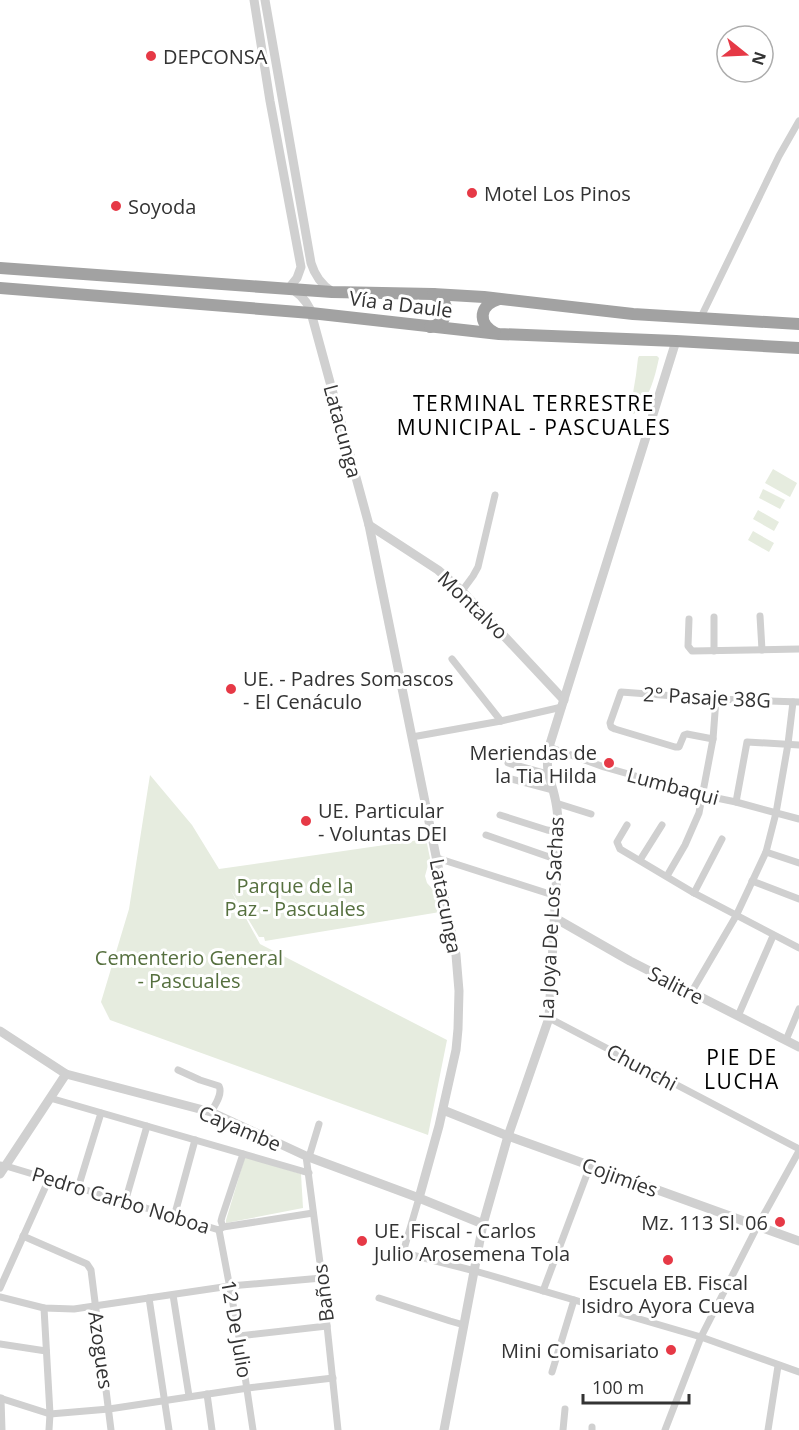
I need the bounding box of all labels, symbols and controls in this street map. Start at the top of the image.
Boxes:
north arrow [715,24,775,84]
place label: DEPCONSA [163,43,268,70]
marker: DEPCONSA [144,49,158,63]
text: N [747,49,772,68]
place label: Motel Los Pinos [484,180,631,207]
marker: Motel Los Pinos [465,186,479,200]
place label: Soyoda [128,193,196,220]
marker: Soyoda [109,199,123,213]
street label: Vía a Daule [348,284,454,324]
street label: Latacunga [318,381,368,481]
district label: TERMINAL TERRESTRE MUNICIPAL - PASCUALES [397,389,671,441]
street label: Montalvo [432,565,514,645]
place label: UE. - Padres Somascos - El Cenáculo [243,665,454,715]
street label: 2° Pasaje 38G [642,680,772,714]
marker: UE. - Padres Somascos - El Cenáculo [224,682,238,696]
place label: Meriendas de la Tia Hilda [470,739,597,789]
marker: Meriendas de la Tia Hilda [602,756,616,770]
street label: Lumbaqui [624,761,722,811]
place label: UE. Particular - Voluntas DEI [318,797,447,847]
marker: UE. Particular - Voluntas DEI [299,814,313,828]
street label: La Joya De Los Sachas [532,816,570,1020]
street label: Latacunga [424,856,468,956]
park label: Parque de la Paz - Pascuales [225,872,365,922]
park label: Cementerio General - Pascuales [95,944,283,994]
street label: Salitre [644,960,708,1010]
street label: Chunchi [602,1037,682,1097]
district label: PIE DE LUCHA [704,1043,780,1095]
street label: Cayambe [195,1099,285,1157]
street label: Cojimíes [578,1151,662,1203]
street label: Pedro Carbo Noboa [29,1160,213,1240]
place label: Mz. 113 Sl. 06 [641,1209,768,1236]
marker: Mz. 113 Sl. 06 [773,1215,787,1229]
place label: UE. Fiscal - Carlos Julio Arosemena Tola [372,1217,570,1267]
marker: UE. Fiscal - Carlos Julio Arosemena Tola [355,1234,369,1248]
marker: Escuela EB. Fiscal Isidro Ayora Cueva [661,1253,675,1267]
street label: Baños [306,1263,340,1323]
place label: Escuela EB. Fiscal Isidro Ayora Cueva [581,1269,755,1319]
street label: 12 De Julio [215,1278,259,1380]
street label: Azogues [82,1310,120,1390]
place label: Mini Comisariato [501,1337,659,1364]
marker: Mini Comisariato [664,1343,678,1357]
scale bar [583,1367,690,1405]
text: 100 m [592,1375,644,1399]

